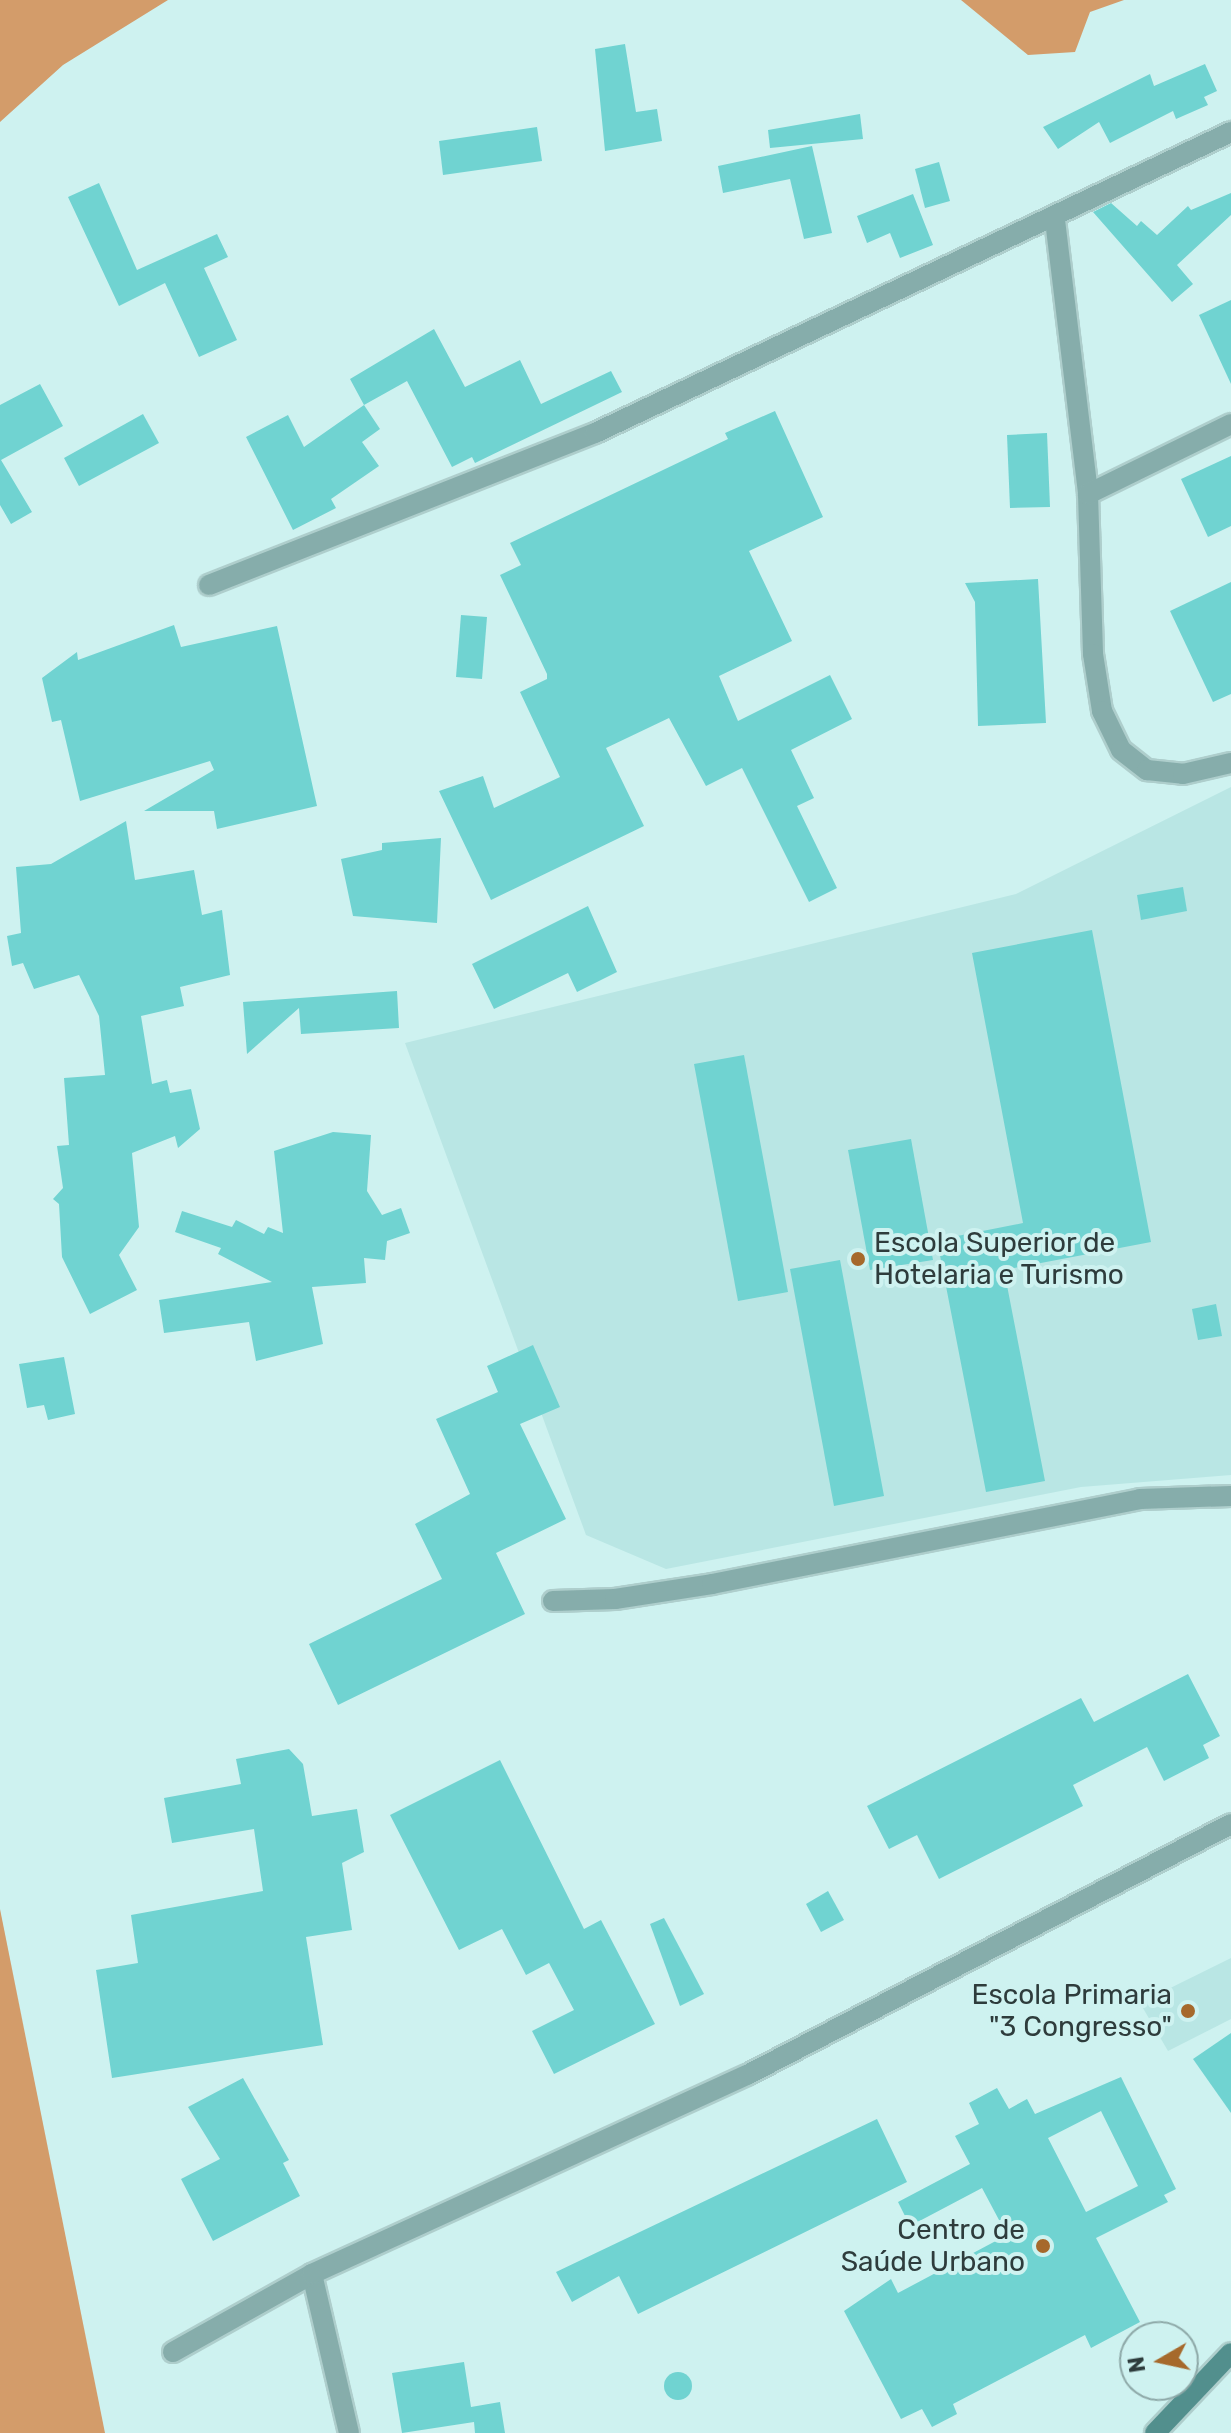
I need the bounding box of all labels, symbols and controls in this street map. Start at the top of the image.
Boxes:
place label: Escola Superior de Hotelaria e Turismo [874,1226,1125,1292]
marker: Escola Superior de Hotelaria e Turismo [849,1250,867,1268]
place label: Escola Primaria "3 Congresso" [971,1978,1172,2044]
marker: Escola Primaria "3 Congresso" [1179,2002,1197,2020]
place label: Centro de Saúde Urbano [841,2213,1025,2279]
marker: Centro de Saúde Urbano [1032,2235,1054,2257]
north arrow [1119,2321,1199,2401]
text: N [1122,2355,1151,2374]

